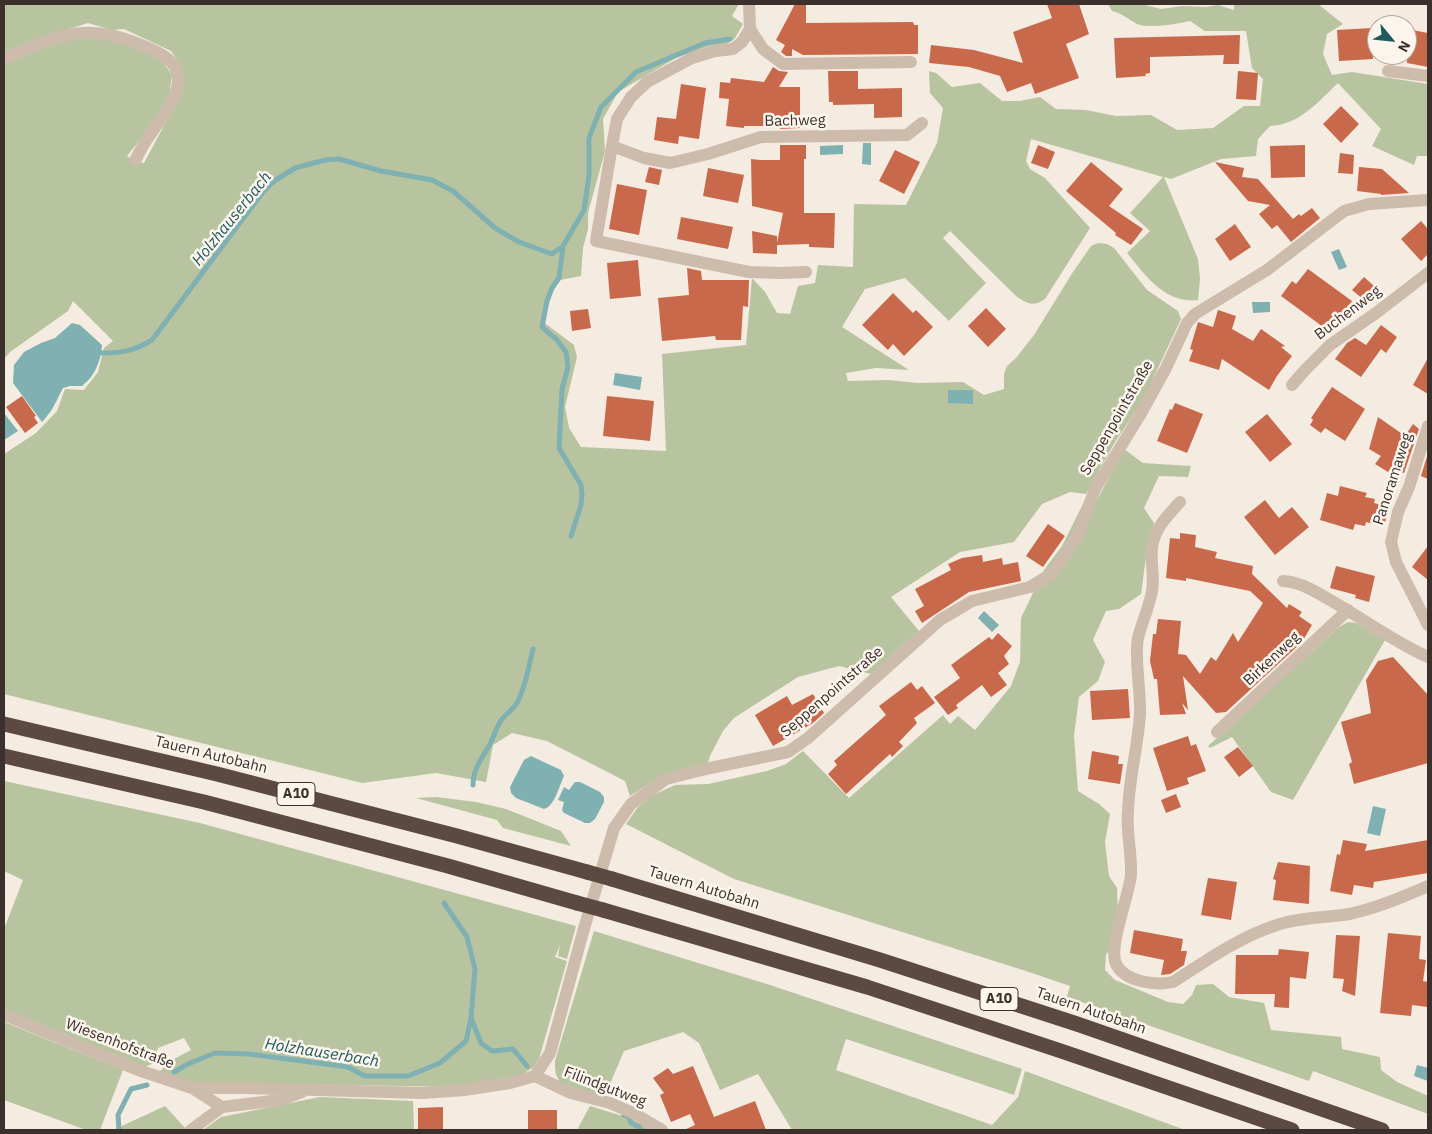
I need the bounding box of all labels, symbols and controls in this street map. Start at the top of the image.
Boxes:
north arrow [1367,15,1417,65]
text: N [1394,38,1415,55]
street label: Bachweg [764,111,826,131]
water label: Holzhauserbach [188,168,276,270]
street label: Buchenweg [1311,282,1385,344]
street label: Seppenpointstraße [1077,357,1157,479]
street label: Panoramaweg [1370,431,1416,527]
street label: Birkenweg [1240,628,1304,690]
street label: Seppenpointstraße [777,643,887,741]
street label: Tauern Autobahn [153,732,269,778]
road number: A10 [277,782,315,806]
street label: Tauern Autobahn [646,863,762,913]
street label: Tauern Autobahn [1034,984,1148,1038]
road number: A10 [980,988,1018,1011]
street label: Wiesenhofstraße [63,1015,177,1073]
water label: Holzhauserbach [264,1034,380,1072]
street label: Filindgutweg [561,1063,649,1111]

